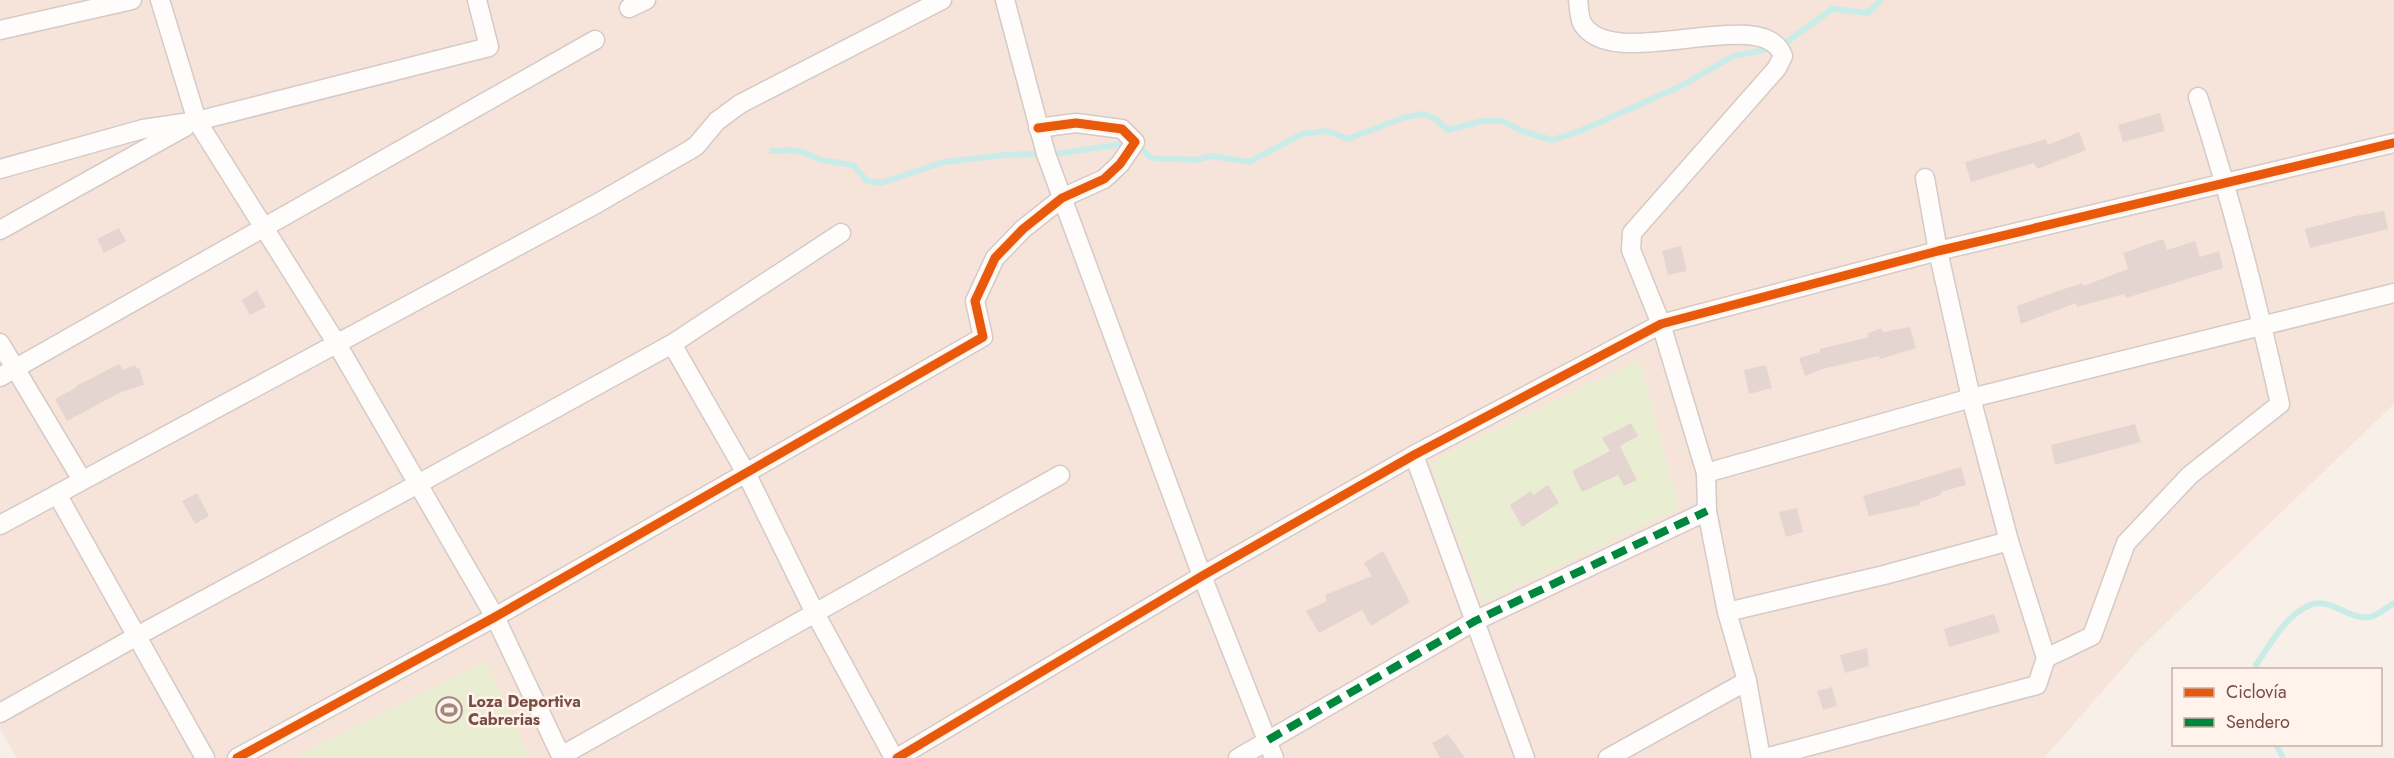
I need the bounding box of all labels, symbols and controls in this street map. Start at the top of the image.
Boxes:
legend [2172,668,2382,746]
text: Ciclovía [2226,679,2287,705]
place label: Loza Deportiva Cabrerias [468,690,581,731]
sports icon: Loza Deportiva Cabrerias [434,695,464,725]
text: Sendero [2226,709,2290,735]

